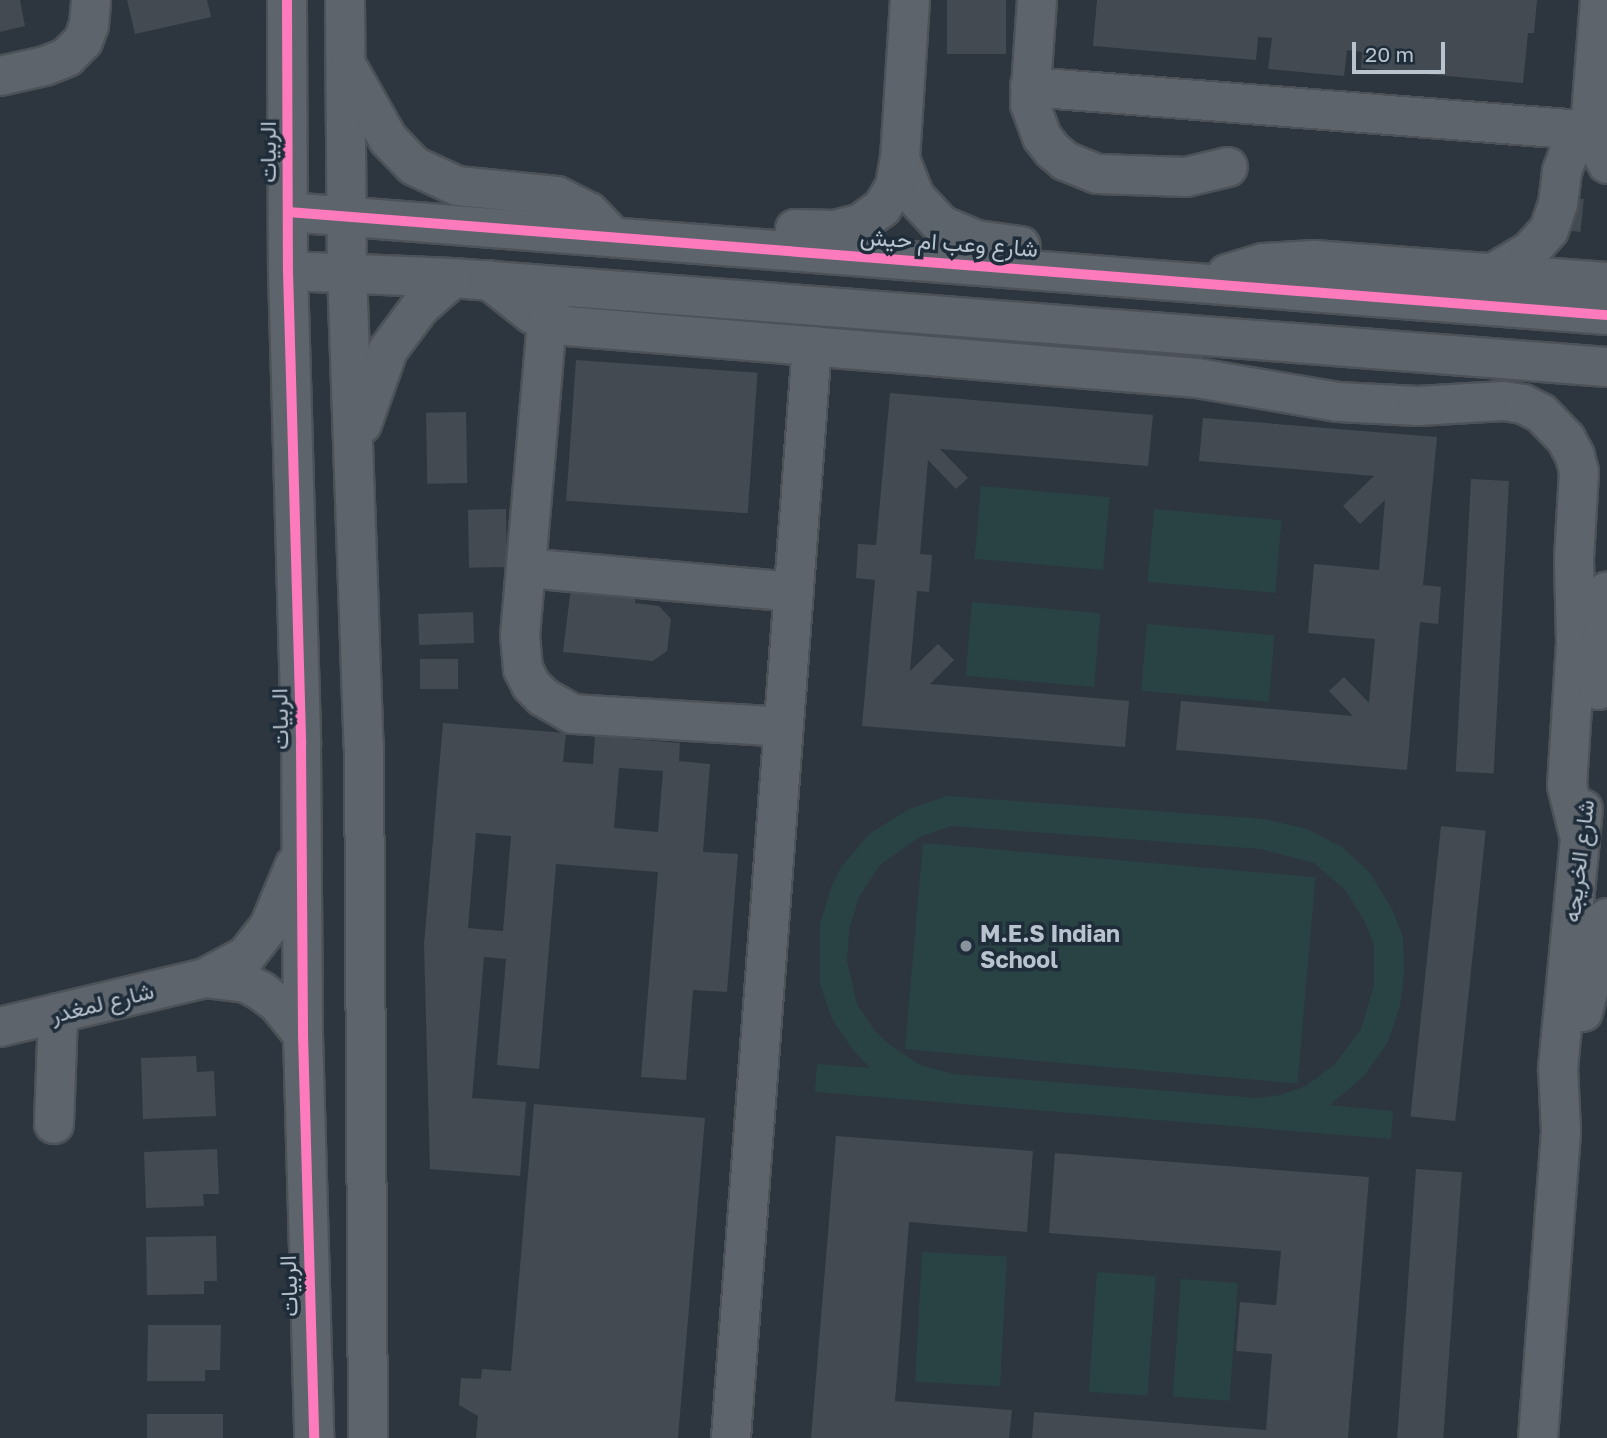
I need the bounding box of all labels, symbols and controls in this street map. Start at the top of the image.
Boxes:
scale bar [1355,28,1448,72]
text: 20 m [1365,41,1414,67]
street label: الربيات [253,121,281,183]
street label: شارع وعب ام حيش [859,222,1039,262]
street label: الربيات [265,688,293,750]
street label: شارع الخريجه [1557,798,1599,924]
place label: M.E.S Indian School [980,919,1120,973]
marker: M.E.S Indian School [958,938,974,954]
street label: شارع لمغدر [48,976,156,1028]
street label: الربيات [273,1255,303,1317]

